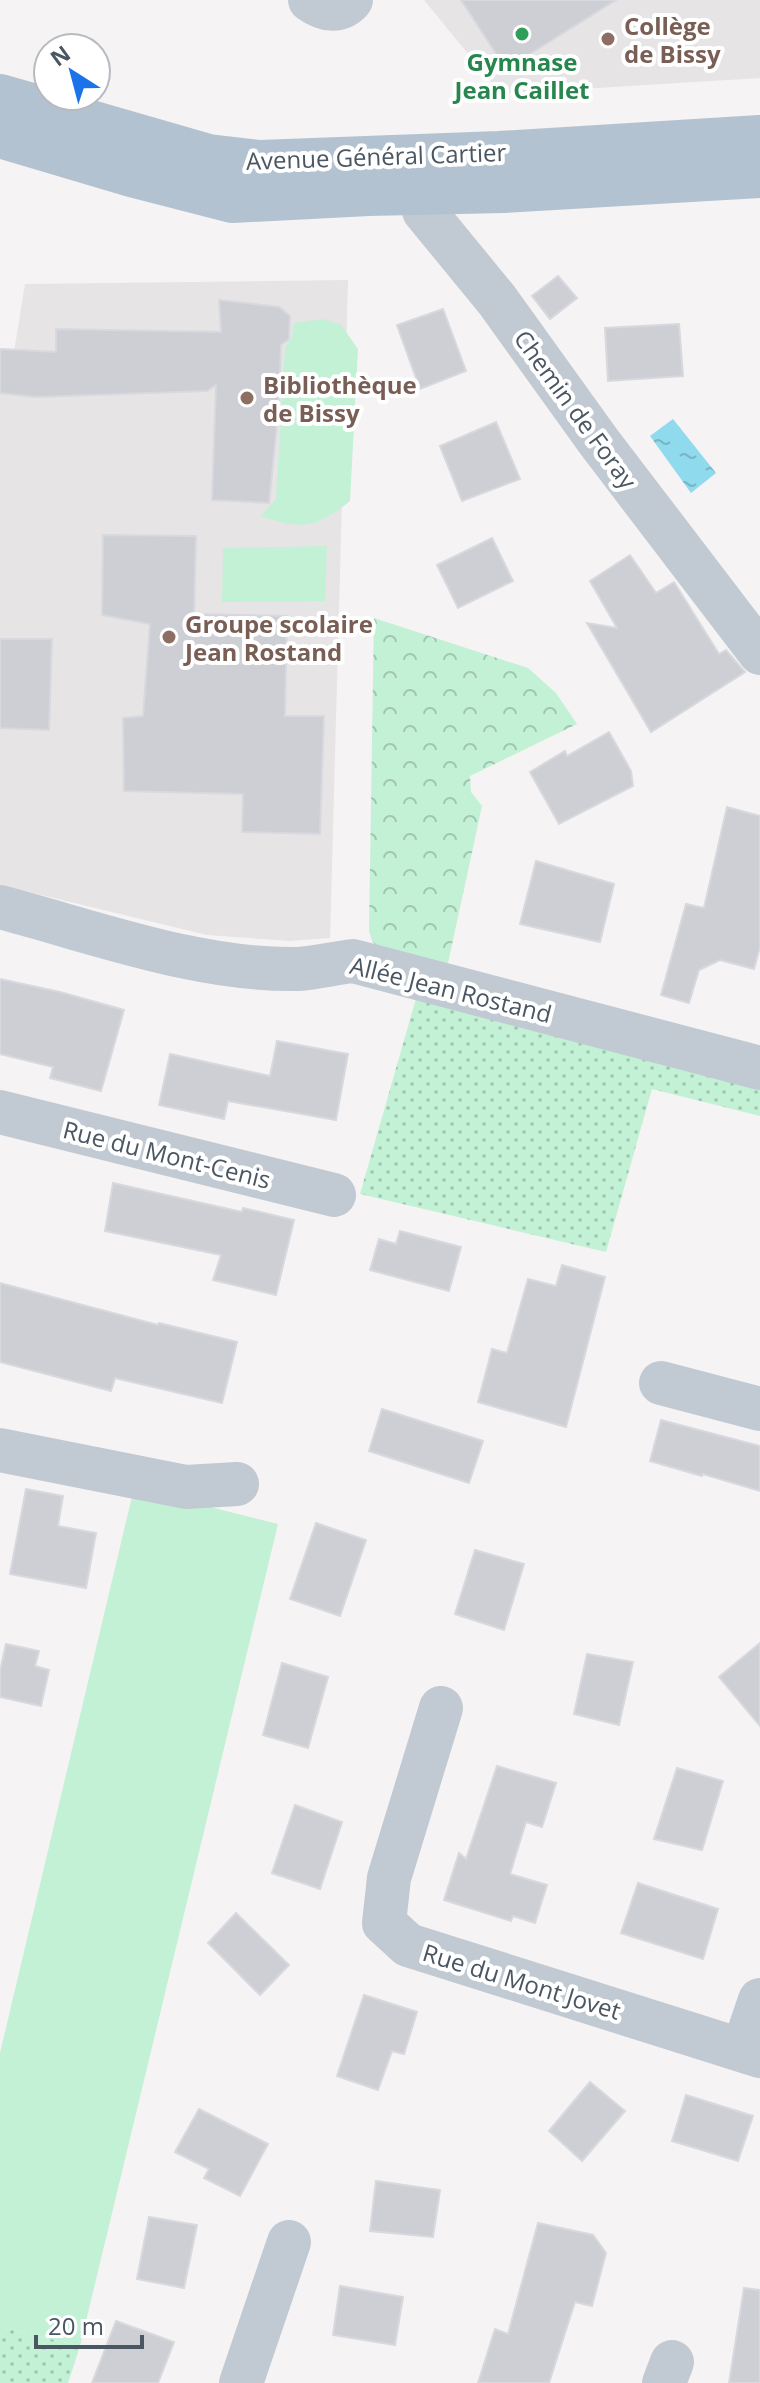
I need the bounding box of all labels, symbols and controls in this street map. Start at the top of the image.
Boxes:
place label: Collège de Bissy [624,9,721,70]
marker: Gymnase Jean Caillet [513,25,531,43]
marker: Collège de Bissy [599,30,617,48]
north arrow [32,32,112,112]
text: N [44,38,76,72]
place label: Gymnase Jean Caillet [453,45,590,106]
street label: Avenue Général Cartier [245,135,507,177]
street label: Chemin de Foray [507,323,645,496]
place label: Bibliothèque de Bissy [263,368,417,429]
marker: Bibliothèque de Bissy [238,389,256,407]
place label: Groupe scolaire Jean Rostand [183,607,373,668]
marker: Groupe scolaire Jean Rostand [160,628,178,646]
street label: Allée Jean Rostand [347,948,555,1030]
street label: Rue du Mont-Cenis [60,1112,274,1196]
street label: Rue du Mont Jovet [419,1935,625,2027]
scale bar [36,2299,142,2349]
text: 20 m [48,2309,104,2342]

